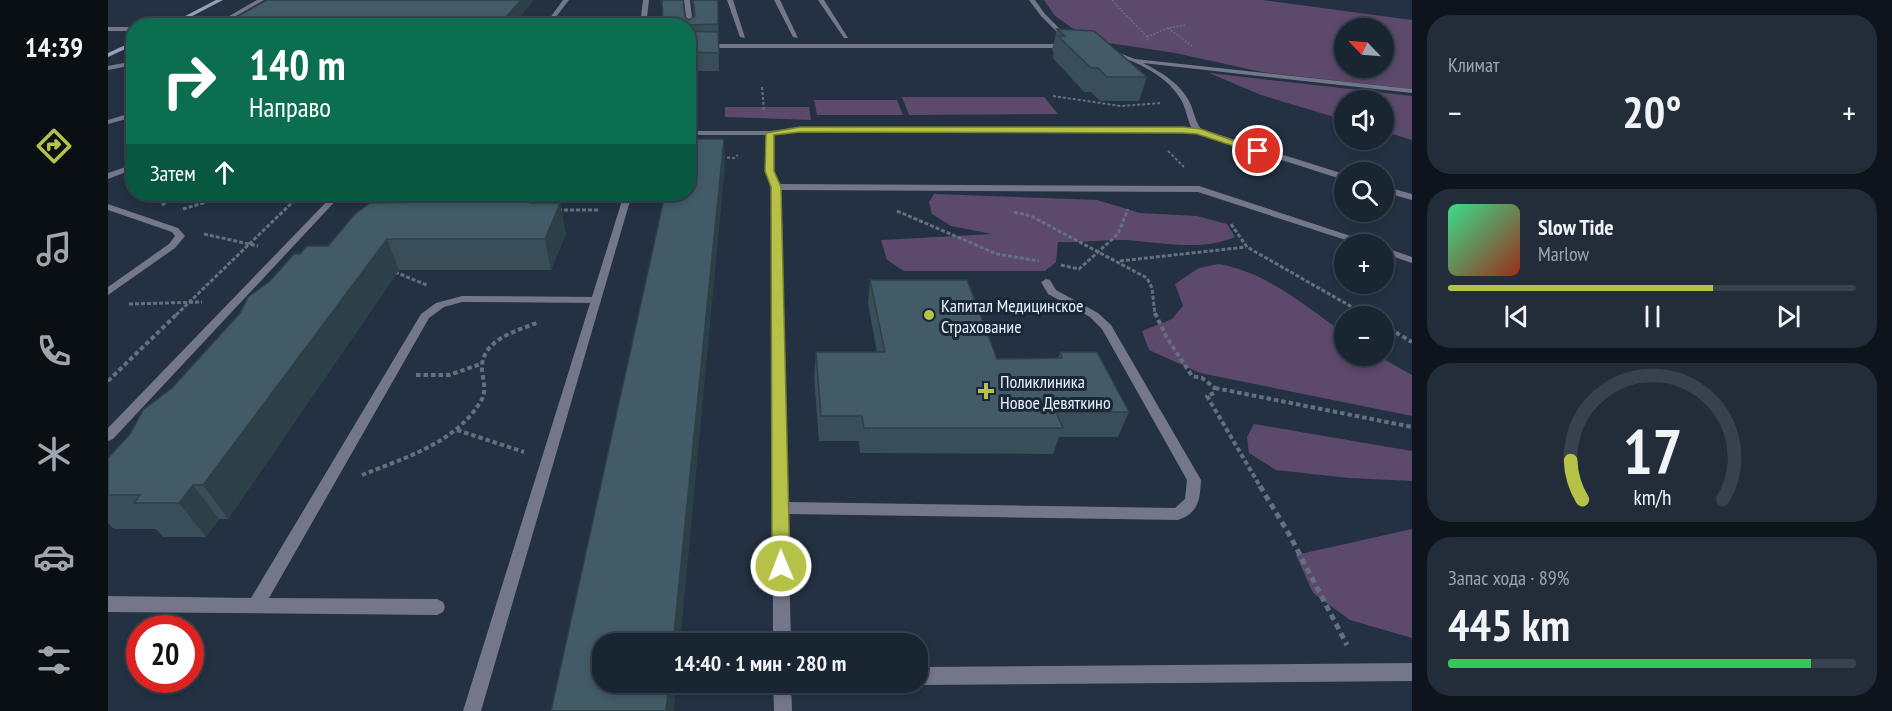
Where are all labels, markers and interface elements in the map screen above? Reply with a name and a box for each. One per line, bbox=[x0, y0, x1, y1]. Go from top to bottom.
north arrow bbox=[1334, 18, 1394, 78]
map controls bbox=[1334, 18, 1394, 366]
text: 14:39 bbox=[25, 30, 83, 64]
text: 140 m bbox=[249, 37, 346, 92]
icon: right bbox=[150, 42, 228, 120]
text: Климат bbox=[1448, 52, 1499, 78]
text: 20° bbox=[1622, 82, 1682, 140]
text: Направо bbox=[249, 90, 331, 124]
button: sound bbox=[1334, 90, 1394, 150]
text: − bbox=[1448, 91, 1462, 134]
text: + bbox=[1842, 91, 1856, 134]
icon: directions bbox=[33, 125, 75, 167]
pin bbox=[1232, 125, 1283, 176]
icon: arrive bbox=[1241, 134, 1274, 167]
icon: ahead bbox=[208, 156, 241, 189]
text: Затем bbox=[150, 159, 196, 187]
button: search bbox=[1334, 162, 1394, 222]
text: Slow Tide bbox=[1538, 213, 1614, 241]
icon: music bbox=[33, 228, 75, 270]
button: + bbox=[1334, 234, 1394, 294]
text: Marlow bbox=[1538, 241, 1589, 267]
place label: Капитал Медицинское Страхование bbox=[941, 294, 1083, 338]
icon: previous bbox=[1500, 300, 1533, 333]
icon: pause bbox=[1636, 300, 1669, 333]
icon: next bbox=[1772, 300, 1805, 333]
button: − bbox=[1334, 306, 1394, 366]
marker: Капитал Медицинское Страхование bbox=[922, 308, 936, 322]
icon: phone bbox=[33, 330, 75, 372]
place label: Поликлиника Новое Девяткино bbox=[1000, 370, 1111, 414]
marker: Поликлиника Новое Девяткино bbox=[977, 382, 995, 400]
text: 17 bbox=[1622, 410, 1682, 491]
icon: climate bbox=[33, 433, 75, 475]
text: km/h bbox=[1633, 483, 1671, 511]
position arrow bbox=[749, 534, 813, 598]
icon: car bbox=[33, 536, 75, 578]
text: Запас хода · 89% bbox=[1448, 565, 1569, 591]
text: 445 km bbox=[1448, 595, 1570, 653]
speed limit sign: 20 bbox=[126, 615, 204, 693]
icon: filters bbox=[33, 639, 75, 681]
text: 14:40 · 1 мин · 280 m bbox=[674, 649, 846, 677]

